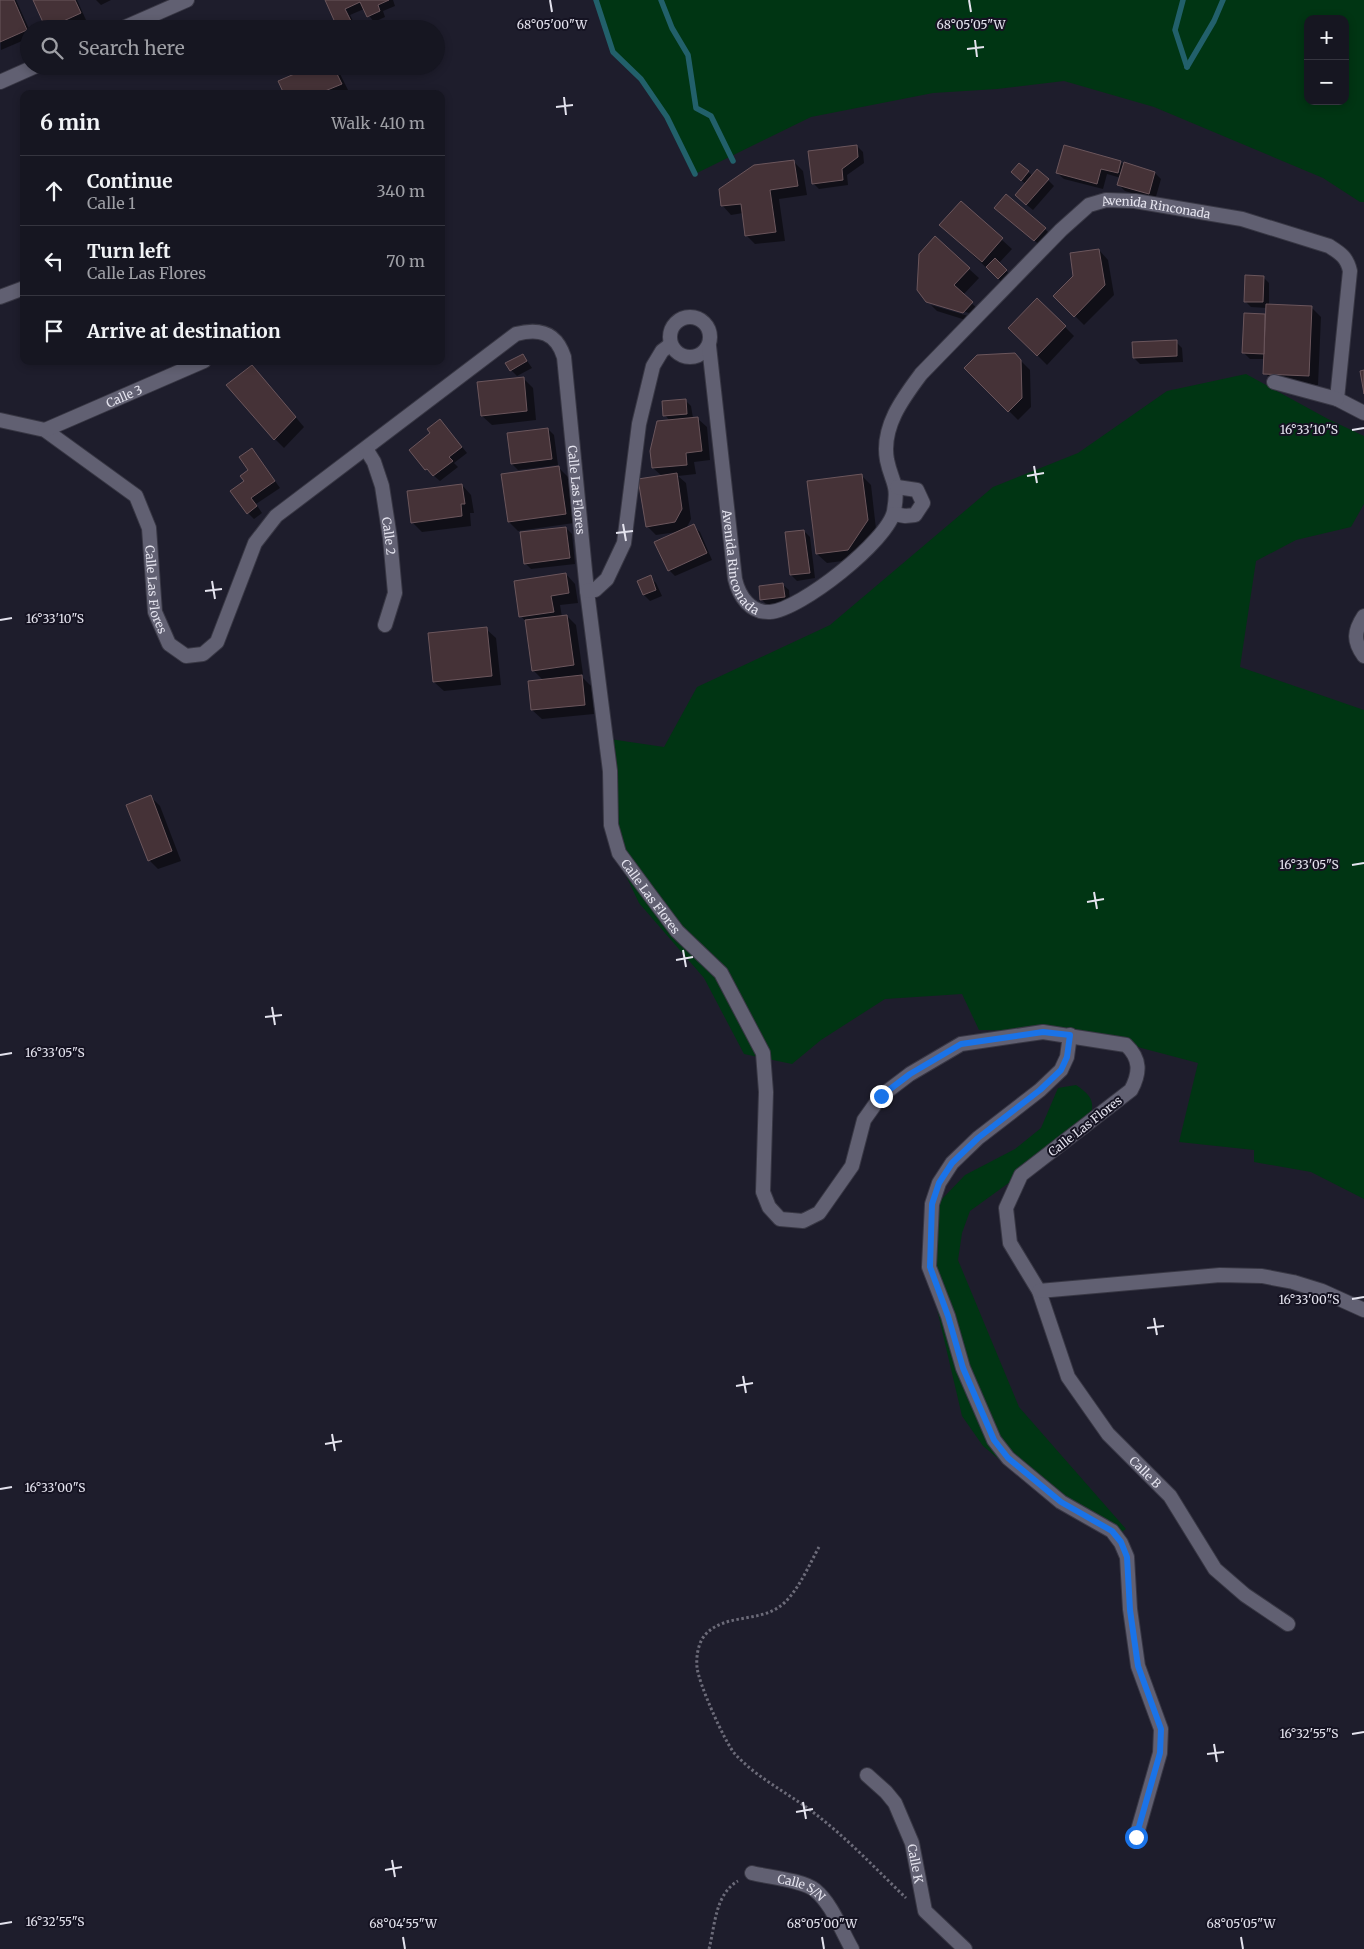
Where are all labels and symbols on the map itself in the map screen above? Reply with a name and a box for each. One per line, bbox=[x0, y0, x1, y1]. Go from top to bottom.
text: 68°05'00"W bbox=[517, 17, 588, 32]
text: 68°05'05"W bbox=[936, 17, 1007, 32]
street label: Avenida Rinconada bbox=[1098, 192, 1212, 221]
street label: Calle 3 bbox=[104, 381, 144, 410]
text: 16°33'10"S bbox=[1280, 422, 1338, 437]
street label: Calle Las Flores bbox=[565, 445, 589, 535]
street label: Avenida Rinconada bbox=[720, 508, 762, 618]
street label: Calle 2 bbox=[379, 516, 399, 556]
street label: Calle Las Flores bbox=[143, 545, 171, 636]
text: 16°33'10"S bbox=[26, 611, 84, 626]
street label: Calle Las Flores bbox=[618, 856, 684, 937]
text: 16°33'05"S bbox=[1279, 857, 1339, 872]
text: 16°33'05"S bbox=[25, 1045, 85, 1060]
route end bbox=[870, 1085, 893, 1108]
street label: Calle Las Flores bbox=[1045, 1093, 1125, 1159]
text: 16°33'00"S bbox=[1279, 1292, 1339, 1307]
street label: Calle B bbox=[1127, 1453, 1165, 1491]
text: 16°33'00"S bbox=[25, 1480, 85, 1495]
text: 16°32'55"S bbox=[1280, 1726, 1338, 1741]
route start bbox=[1125, 1826, 1148, 1849]
street label: Calle K bbox=[905, 1843, 927, 1885]
street label: Calle S/N bbox=[776, 1870, 830, 1904]
text: 16°32'55"S bbox=[26, 1914, 84, 1929]
text: 68°04'55"W bbox=[369, 1916, 438, 1931]
text: 68°05'00"W bbox=[787, 1916, 858, 1931]
text: 68°05'05"W bbox=[1206, 1916, 1277, 1931]

